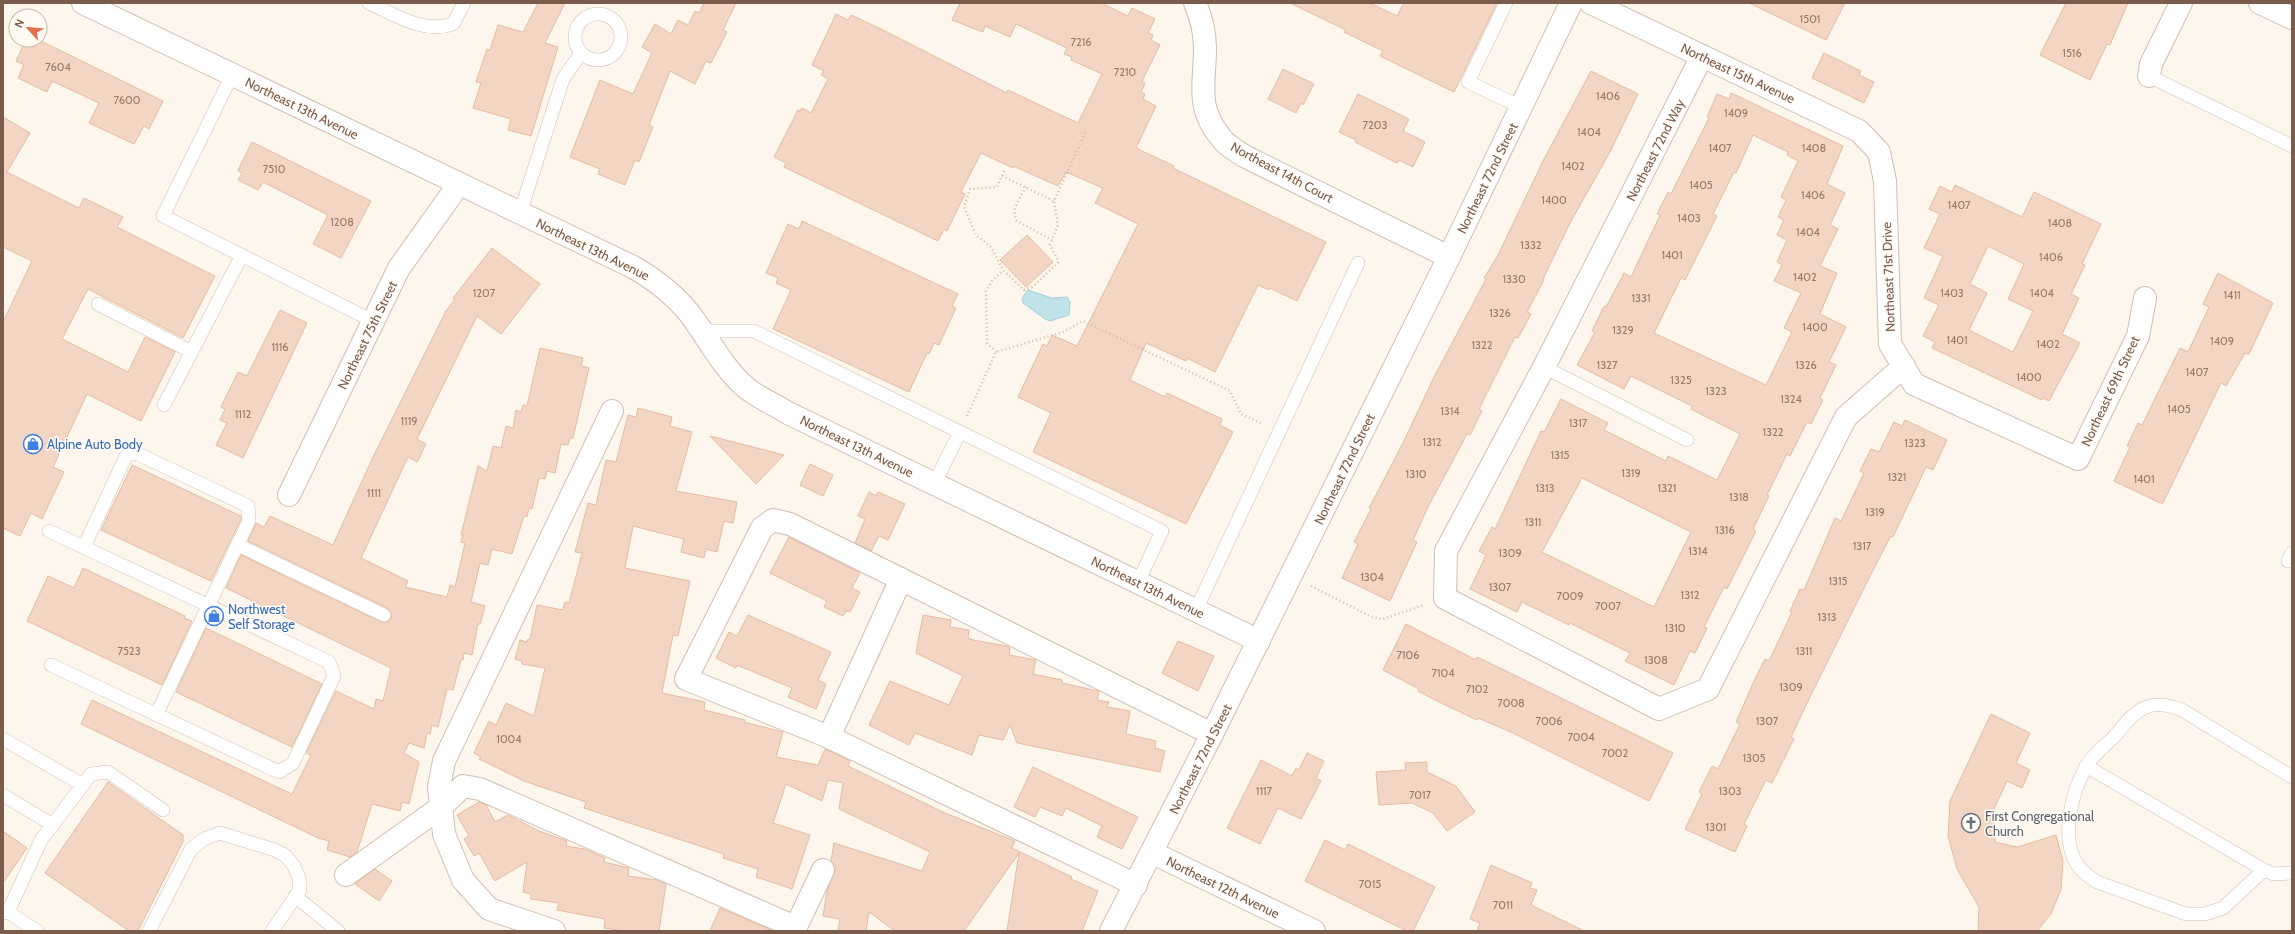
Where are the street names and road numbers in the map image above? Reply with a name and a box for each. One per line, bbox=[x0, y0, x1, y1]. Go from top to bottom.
street label: Northeast 15th Avenue bbox=[1678, 40, 1798, 107]
street label: Northeast 13th Avenue bbox=[243, 74, 362, 143]
street label: Northeast 72nd Way bbox=[1622, 96, 1688, 204]
street label: Northeast 72nd Street bbox=[1453, 119, 1521, 236]
street label: Northeast 14th Court bbox=[1228, 138, 1336, 206]
street label: Northeast 13th Avenue bbox=[534, 215, 653, 284]
street label: Northeast 71st Drive bbox=[1878, 221, 1898, 332]
street label: Northeast 75th Street bbox=[334, 278, 400, 392]
street label: Northeast 69th Street bbox=[2077, 333, 2143, 449]
street label: Northeast 72nd Street bbox=[1310, 410, 1378, 527]
street label: Northeast 13th Avenue bbox=[798, 412, 917, 481]
street label: Northeast 13th Avenue bbox=[1089, 553, 1208, 622]
street label: Northeast 72nd Street bbox=[1165, 701, 1235, 817]
street label: Northeast 12th Avenue bbox=[1164, 853, 1282, 921]

